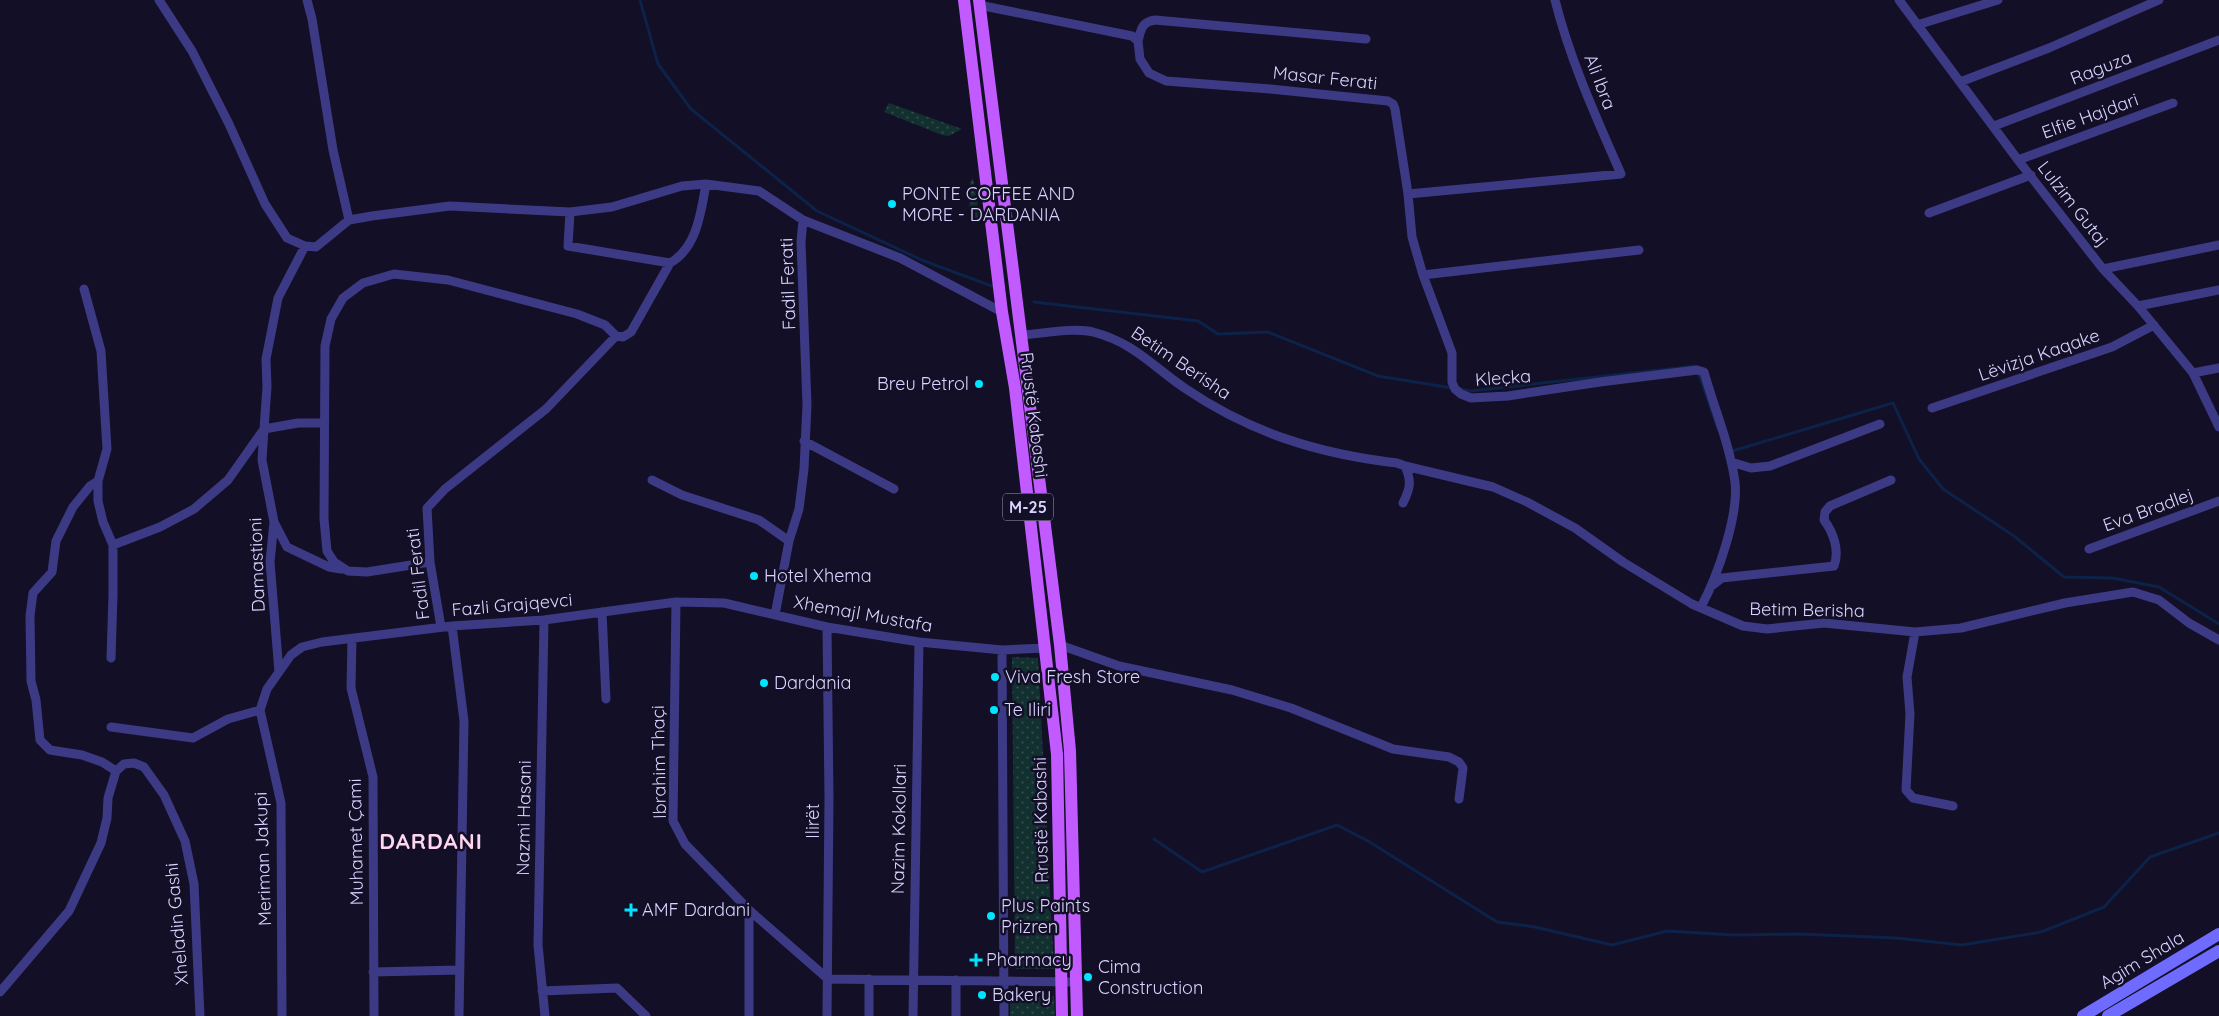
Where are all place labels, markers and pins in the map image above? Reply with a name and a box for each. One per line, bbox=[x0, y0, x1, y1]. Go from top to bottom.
place label: PONTE COFFEE AND MORE - DARDANIA bbox=[902, 182, 1075, 226]
marker: PONTE COFFEE AND MORE - DARDANIA bbox=[886, 198, 898, 210]
place label: Breu Petrol bbox=[877, 372, 969, 395]
marker: Breu Petrol bbox=[973, 378, 985, 390]
place label: Hotel Xhema bbox=[764, 564, 872, 587]
marker: Hotel Xhema bbox=[748, 570, 760, 582]
place label: Viva Fresh Store bbox=[1005, 665, 1140, 688]
place label: Dardania bbox=[774, 671, 851, 694]
marker: Viva Fresh Store bbox=[989, 671, 1001, 683]
marker: Dardania bbox=[758, 677, 770, 689]
place label: Te Iliri bbox=[1004, 698, 1051, 721]
marker: Te Iliri bbox=[988, 704, 1000, 716]
place label: Plus Paints Prizren bbox=[1001, 894, 1090, 938]
place label: AMF Dardani bbox=[642, 898, 750, 921]
marker: AMF Dardani bbox=[624, 903, 638, 917]
marker: Plus Paints Prizren bbox=[985, 910, 997, 922]
place label: Pharmacy bbox=[986, 948, 1072, 971]
marker: Pharmacy bbox=[970, 954, 982, 966]
place label: Cima Construction bbox=[1098, 955, 1203, 999]
marker: Cima Construction bbox=[1082, 971, 1094, 983]
place label: Bakery bbox=[992, 983, 1051, 1006]
marker: Bakery bbox=[976, 989, 988, 1001]

